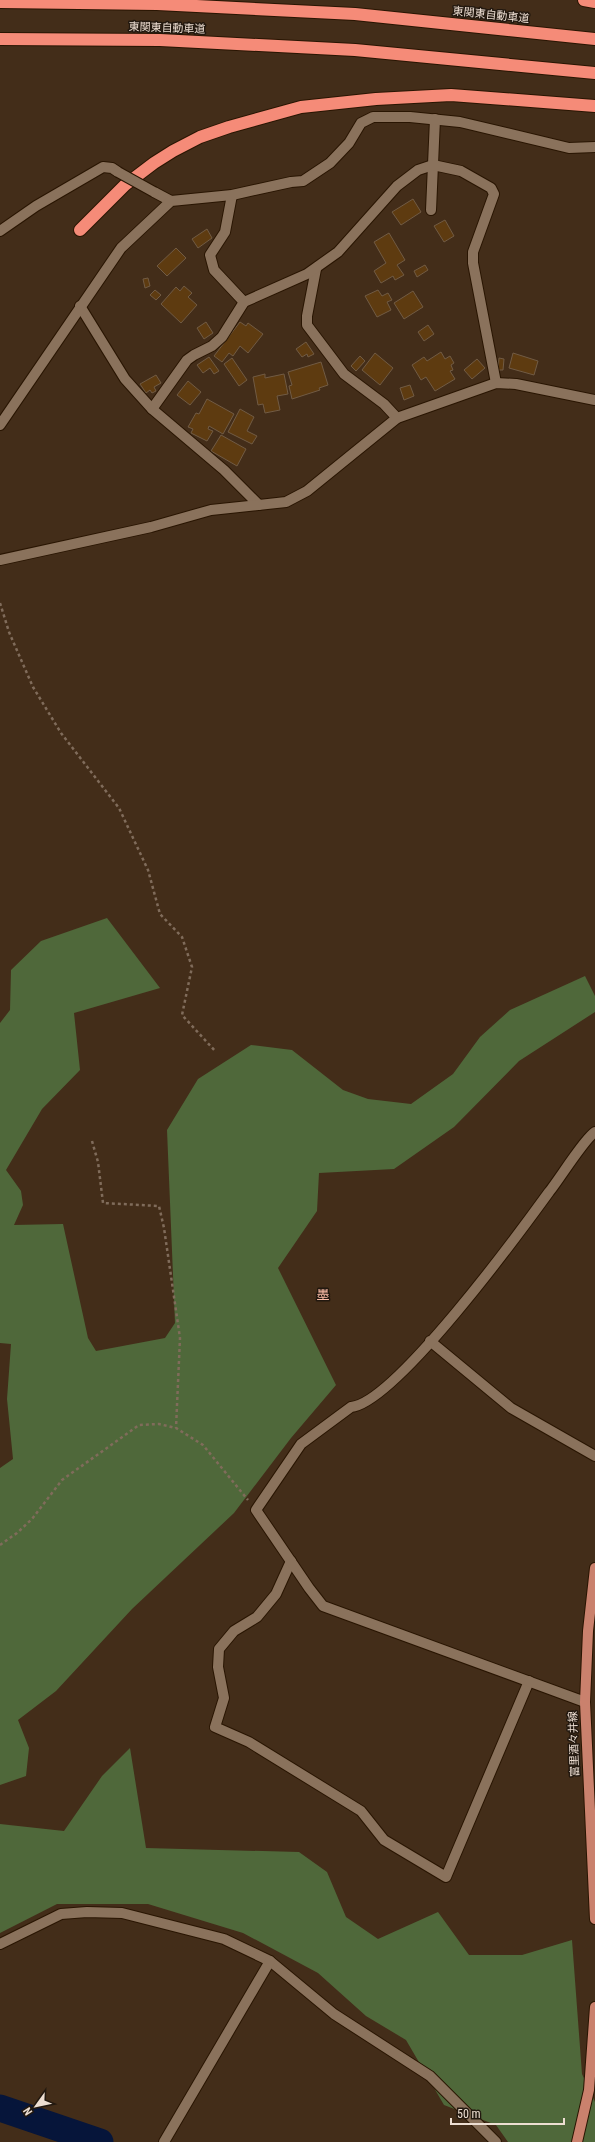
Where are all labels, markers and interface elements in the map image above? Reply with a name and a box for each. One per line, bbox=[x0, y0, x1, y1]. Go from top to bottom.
street label: 東関東自動車道 bbox=[452, 5, 530, 25]
street label: 東関東自動車道 bbox=[128, 20, 206, 36]
district label: 墨 bbox=[316, 1287, 330, 1302]
street label: 富里酒々井線 bbox=[566, 1711, 582, 1777]
north arrow bbox=[16, 2086, 56, 2126]
scale bar bbox=[451, 2100, 564, 2126]
text: N bbox=[21, 2105, 35, 2118]
text: 50 m bbox=[457, 2107, 481, 2121]

